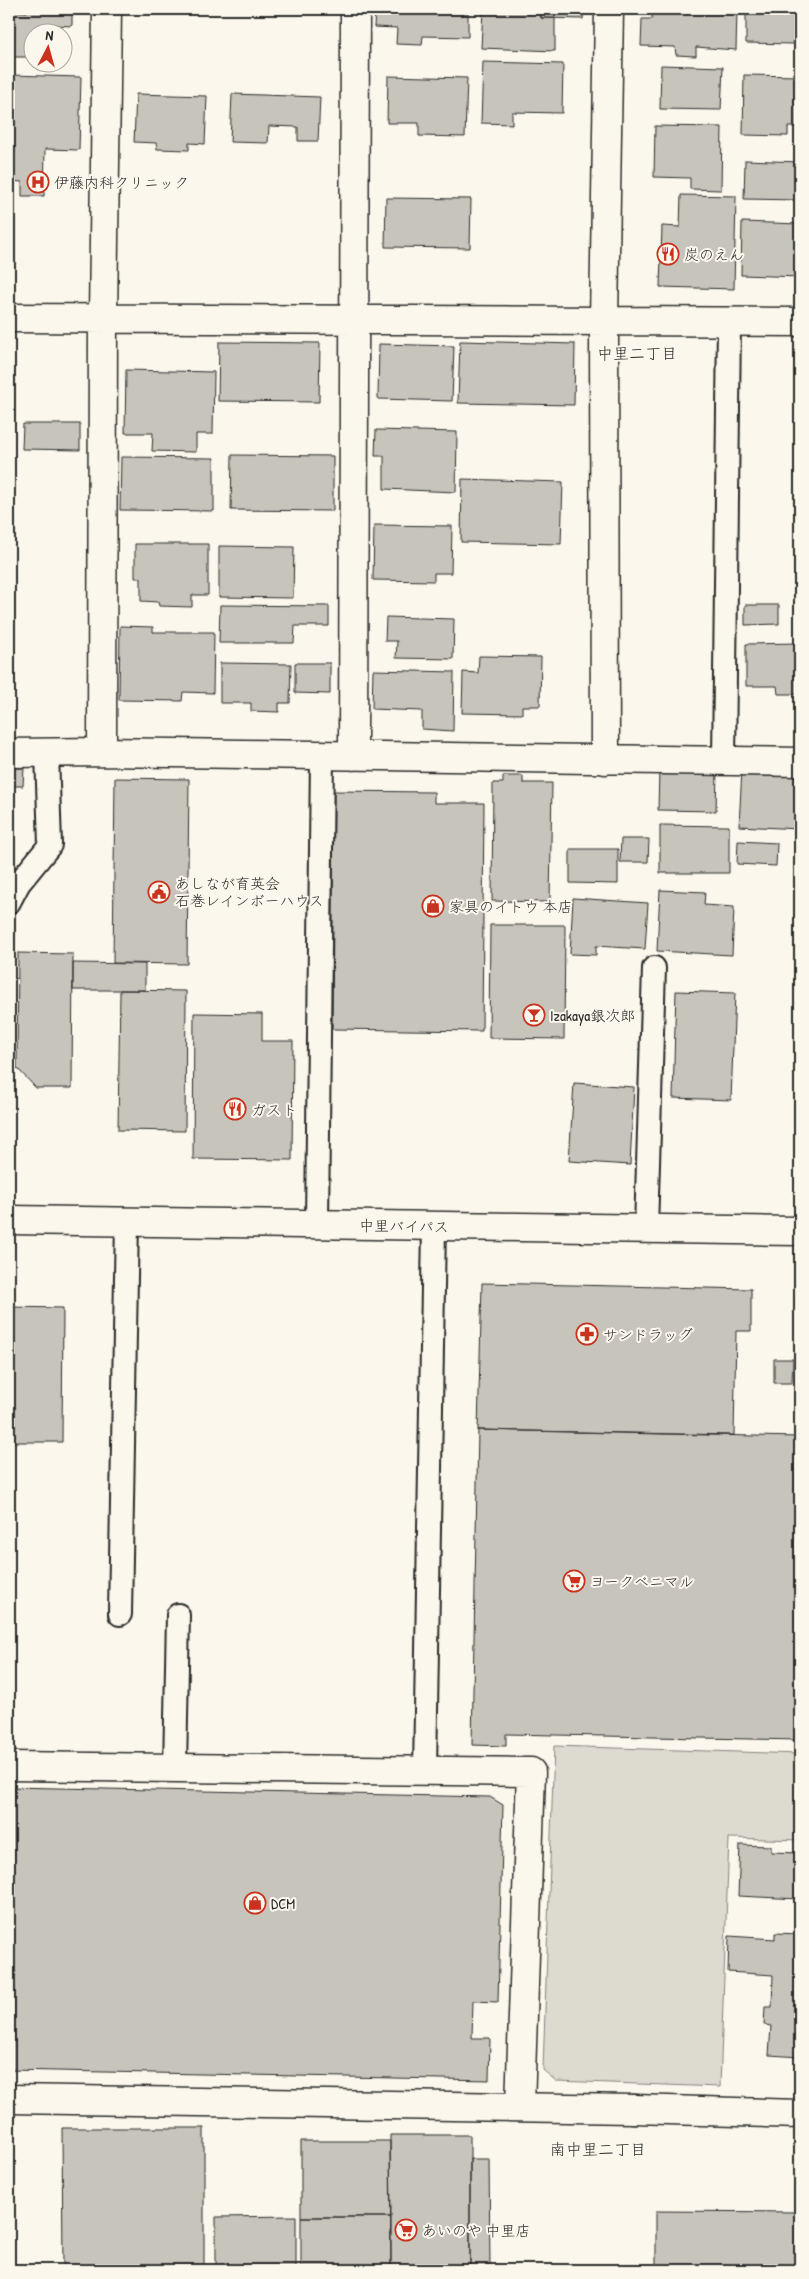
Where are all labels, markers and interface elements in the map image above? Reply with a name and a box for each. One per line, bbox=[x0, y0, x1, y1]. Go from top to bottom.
north arrow bbox=[22, 22, 72, 72]
text: N bbox=[45, 25, 55, 44]
hospital icon: 伊藤内科クリニック bbox=[26, 170, 50, 194]
place label: 伊藤内科クリニック bbox=[54, 172, 189, 193]
restaurant icon: 炭のえん bbox=[656, 242, 680, 266]
place label: 炭のえん bbox=[684, 244, 744, 265]
district label: 中里二丁目 bbox=[597, 342, 677, 364]
place label: あしなが育英会 石巻レインボーハウス bbox=[175, 873, 324, 911]
public building icon: あしなが育英会 石巻レインボーハウス bbox=[147, 880, 171, 904]
shop icon: 家具のイトウ 本店 bbox=[421, 894, 445, 918]
place label: 家具のイトウ 本店 bbox=[449, 896, 572, 917]
bar icon: Izakaya銀次郎 bbox=[522, 1003, 546, 1027]
place label: Izakaya銀次郎 bbox=[550, 1005, 635, 1026]
restaurant icon: ガスト bbox=[223, 1097, 247, 1121]
place label: ガスト bbox=[251, 1099, 298, 1120]
street label: 中里バイパス bbox=[359, 1215, 449, 1237]
pharmacy icon: サンドラッグ bbox=[575, 1322, 599, 1346]
place label: サンドラッグ bbox=[603, 1324, 693, 1345]
supermarket icon: ヨークベニマル bbox=[562, 1569, 586, 1593]
place label: ヨークベニマル bbox=[590, 1571, 694, 1592]
shop icon: DCM bbox=[243, 1891, 267, 1915]
place label: DCM bbox=[271, 1893, 295, 1914]
district label: 南中里二丁目 bbox=[550, 2138, 646, 2160]
supermarket icon: あいのや 中里店 bbox=[394, 2218, 418, 2242]
place label: あいのや 中里店 bbox=[422, 2220, 530, 2241]

